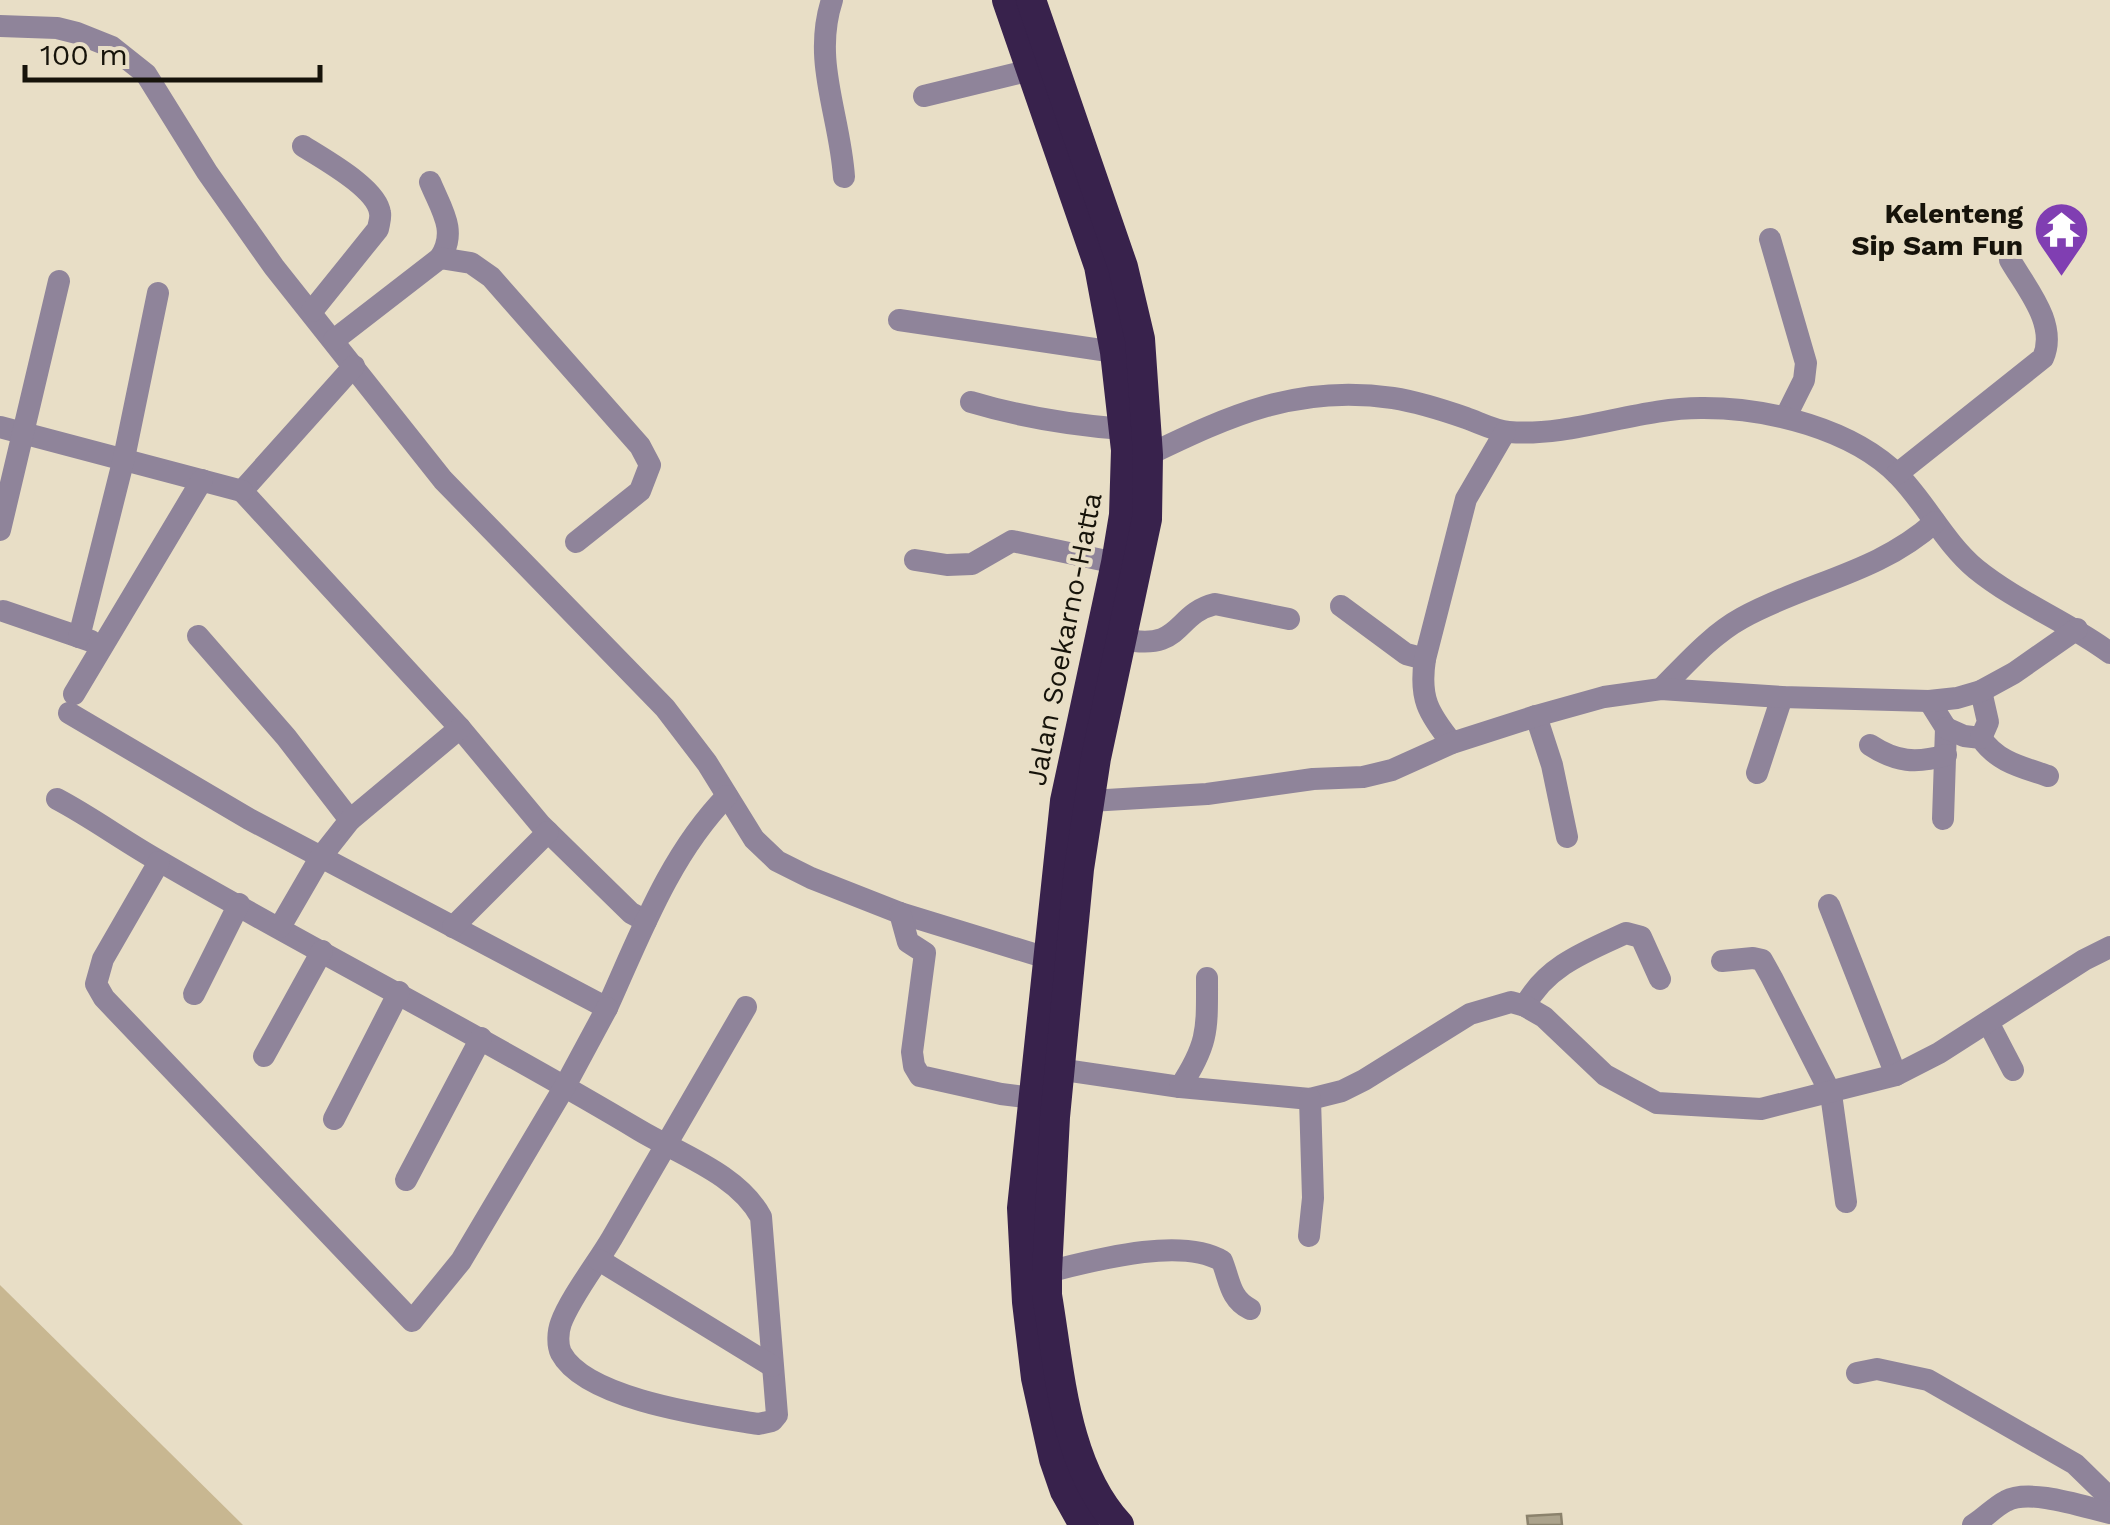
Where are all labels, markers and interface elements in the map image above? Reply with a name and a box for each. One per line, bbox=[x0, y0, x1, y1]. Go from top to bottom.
scale bar bbox=[25, 20, 320, 82]
text: 100 m bbox=[40, 37, 128, 72]
place label: Kelenteng Sip Sam Fun bbox=[1851, 197, 2023, 262]
temple icon: Kelenteng Sip Sam Fun bbox=[2032, 199, 2092, 278]
street label: Jalan Soekarno-Hatta bbox=[1019, 490, 1109, 788]

